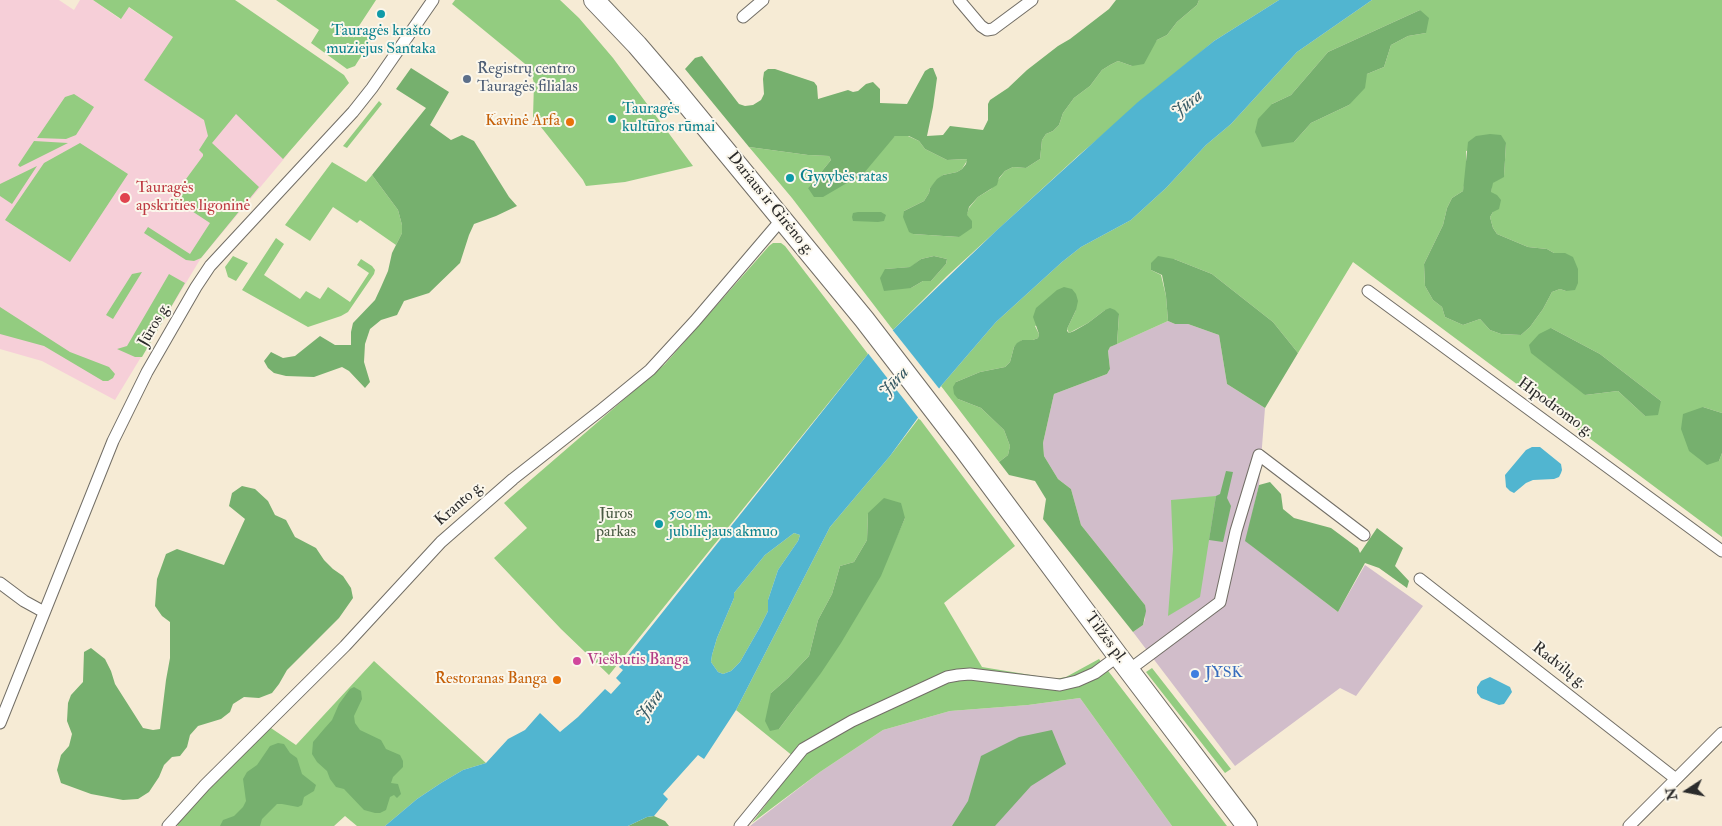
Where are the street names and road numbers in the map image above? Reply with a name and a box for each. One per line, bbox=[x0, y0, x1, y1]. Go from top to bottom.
street label: Dariaus ir Girėno g. bbox=[722, 148, 818, 260]
street label: Jūros g. bbox=[135, 300, 175, 350]
street label: Hipodromo g. bbox=[1513, 374, 1597, 442]
street label: Kranto g. bbox=[431, 477, 489, 531]
street label: Tilžės pl. bbox=[1080, 609, 1130, 667]
street label: Radvilų g. bbox=[1528, 639, 1590, 693]

